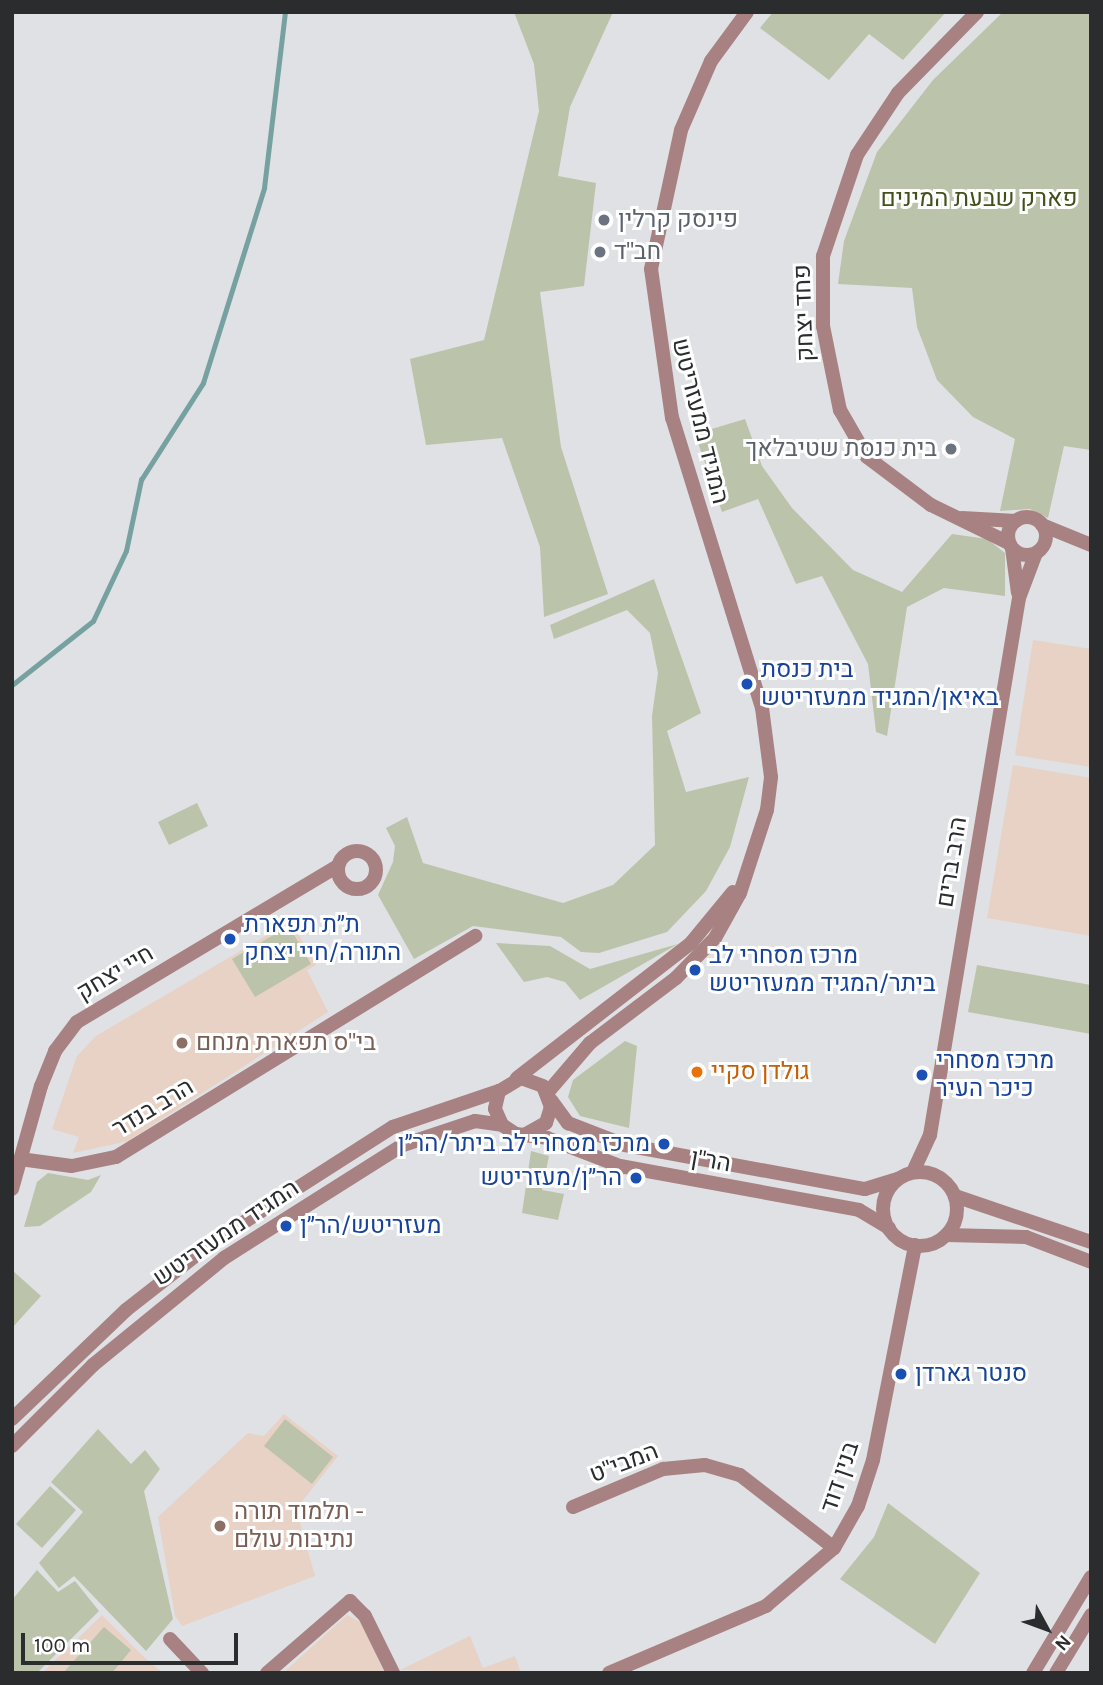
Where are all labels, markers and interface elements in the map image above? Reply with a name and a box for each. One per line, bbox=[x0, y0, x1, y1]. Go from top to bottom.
park label: פארק שבעת המינים bbox=[881, 185, 1077, 213]
place label: פינסק קרלין bbox=[618, 206, 738, 234]
marker: פינסק קרלין bbox=[596, 212, 612, 228]
place label: חב"ד bbox=[614, 238, 661, 266]
marker: חב"ד bbox=[592, 244, 608, 260]
street label: פחד יצחק bbox=[788, 264, 820, 362]
street label: המגיד ממעזריטש bbox=[665, 335, 735, 507]
place label: בית כנסת שטיבלאך bbox=[745, 435, 937, 463]
marker: בית כנסת שטיבלאך bbox=[943, 441, 959, 457]
place label: בית כנסת באיאן/המגיד ממעזריטש bbox=[761, 656, 999, 712]
marker: בית כנסת באיאן/המגיד ממעזריטש bbox=[739, 676, 755, 692]
street label: הרב ברים bbox=[931, 815, 973, 909]
place label: ת״ת תפארת התורה/חיי יצחק bbox=[244, 911, 401, 967]
marker: ת״ת תפארת התורה/חיי יצחק bbox=[222, 931, 238, 947]
street label: חיי יצחק bbox=[71, 939, 159, 1007]
place label: מרכז מסחרי לב ביתר/המגיד ממעזריטש bbox=[709, 942, 936, 998]
marker: מרכז מסחרי לב ביתר/המגיד ממעזריטש bbox=[687, 962, 703, 978]
place label: בי"ס תפארת מנחם bbox=[196, 1029, 376, 1057]
marker: בי"ס תפארת מנחם bbox=[174, 1035, 190, 1051]
place label: מרכז מסחרי כיכר העיר bbox=[936, 1047, 1054, 1103]
place label: גולדן סקיי bbox=[711, 1058, 809, 1086]
marker: גולדן סקיי bbox=[689, 1064, 705, 1080]
marker: מרכז מסחרי כיכר העיר bbox=[914, 1067, 930, 1083]
street label: הרב בנדר bbox=[107, 1073, 199, 1143]
place label: מרכז מסחרי לב ביתר/הר״ן bbox=[398, 1130, 650, 1158]
marker: מרכז מסחרי לב ביתר/הר״ן bbox=[656, 1136, 672, 1152]
street label: הר"ן bbox=[689, 1143, 733, 1179]
place label: הר״ן/מעזריטש bbox=[481, 1164, 622, 1192]
marker: הר״ן/מעזריטש bbox=[628, 1170, 644, 1186]
street label: המגיד ממעזריטש bbox=[148, 1174, 304, 1292]
place label: מעזריטש/הר״ן bbox=[300, 1212, 441, 1240]
marker: מעזריטש/הר״ן bbox=[278, 1218, 294, 1234]
place label: סנטר גארדן bbox=[915, 1360, 1027, 1388]
marker: סנטר גארדן bbox=[893, 1366, 909, 1382]
street label: המבי"ט bbox=[586, 1437, 662, 1489]
street label: בנין דוד bbox=[814, 1438, 866, 1516]
place label: תלמוד תורה - נתיבות עולם bbox=[234, 1498, 364, 1554]
marker: תלמוד תורה - נתיבות עולם bbox=[212, 1518, 228, 1534]
north arrow bbox=[1012, 1594, 1082, 1664]
scale bar bbox=[24, 1618, 242, 1662]
text: N bbox=[1050, 1630, 1076, 1655]
text: 100 m bbox=[34, 1633, 91, 1657]

